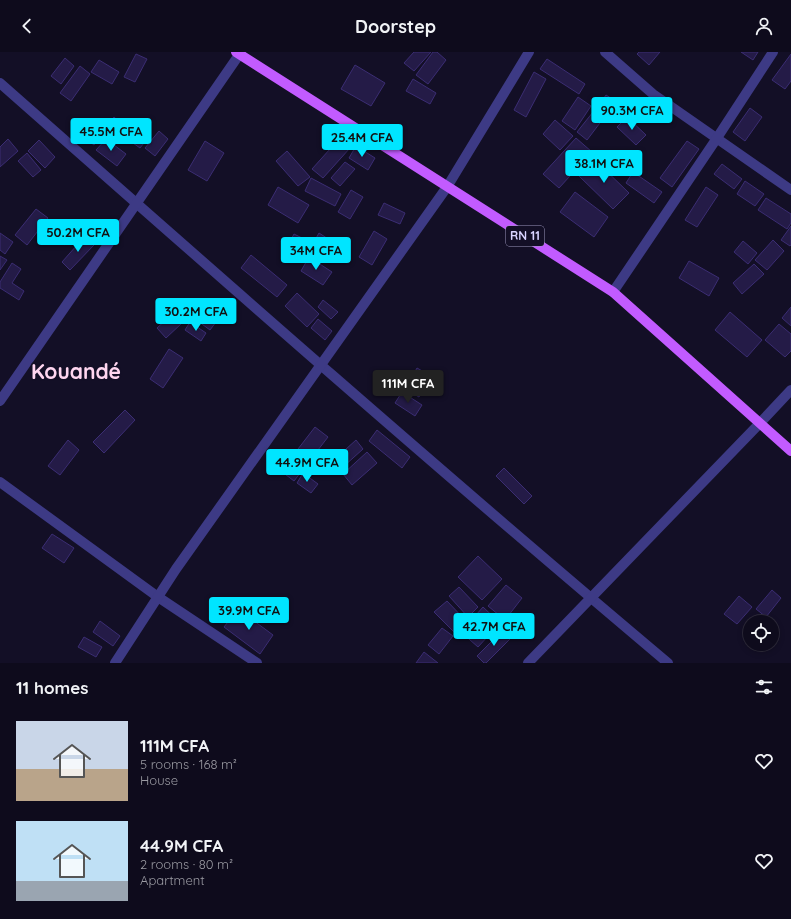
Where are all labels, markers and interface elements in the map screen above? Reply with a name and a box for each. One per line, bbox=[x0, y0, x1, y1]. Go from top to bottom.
icon: back bbox=[16, 15, 38, 37]
text: Doorstep bbox=[355, 15, 436, 38]
icon: person bbox=[753, 15, 775, 37]
pin: 90.3M CFA bbox=[586, 97, 678, 131]
text: 90.3M CFA bbox=[600, 102, 664, 118]
pin: 45.5M CFA bbox=[65, 118, 157, 152]
text: 45.5M CFA bbox=[80, 123, 142, 139]
pin: 25.4M CFA bbox=[316, 124, 408, 158]
text: 25.4M CFA bbox=[331, 129, 393, 145]
pin: 38.1M CFA bbox=[558, 150, 650, 184]
text: 38.1M CFA bbox=[574, 155, 634, 171]
pin: 50.2M CFA bbox=[32, 219, 124, 253]
text: 50.2M CFA bbox=[46, 224, 110, 240]
road number: RN 11 bbox=[506, 226, 544, 246]
pin: 34M CFA bbox=[279, 237, 353, 271]
text: 34M CFA bbox=[290, 242, 342, 258]
pin: 30.2M CFA bbox=[150, 298, 242, 332]
text: 30.2M CFA bbox=[164, 303, 228, 319]
district label: Kouandé bbox=[31, 358, 121, 384]
pin: 111M CFA bbox=[367, 370, 449, 404]
text: 111M CFA bbox=[382, 375, 434, 391]
pin: 44.9M CFA bbox=[261, 449, 353, 483]
text: 44.9M CFA bbox=[275, 454, 339, 470]
pin: 39.9M CFA bbox=[203, 597, 295, 631]
text: 39.9M CFA bbox=[218, 602, 280, 618]
pin: 42.7M CFA bbox=[448, 613, 540, 647]
map controls bbox=[743, 615, 779, 651]
button: locate bbox=[743, 615, 779, 651]
text: 42.7M CFA bbox=[462, 618, 526, 634]
icon: filters bbox=[753, 676, 775, 698]
text: 11 homes bbox=[16, 677, 88, 698]
text: 111M CFA bbox=[140, 735, 209, 756]
icon: home bbox=[48, 737, 96, 785]
icon: heart bbox=[753, 750, 775, 772]
text: 5 rooms · 168 m² bbox=[140, 756, 237, 772]
text: House bbox=[140, 772, 178, 788]
text: 44.9M CFA bbox=[140, 835, 223, 856]
icon: home bbox=[48, 837, 96, 885]
icon: heart bbox=[753, 850, 775, 872]
text: 2 rooms · 80 m² bbox=[140, 856, 233, 872]
text: Apartment bbox=[140, 872, 205, 888]

